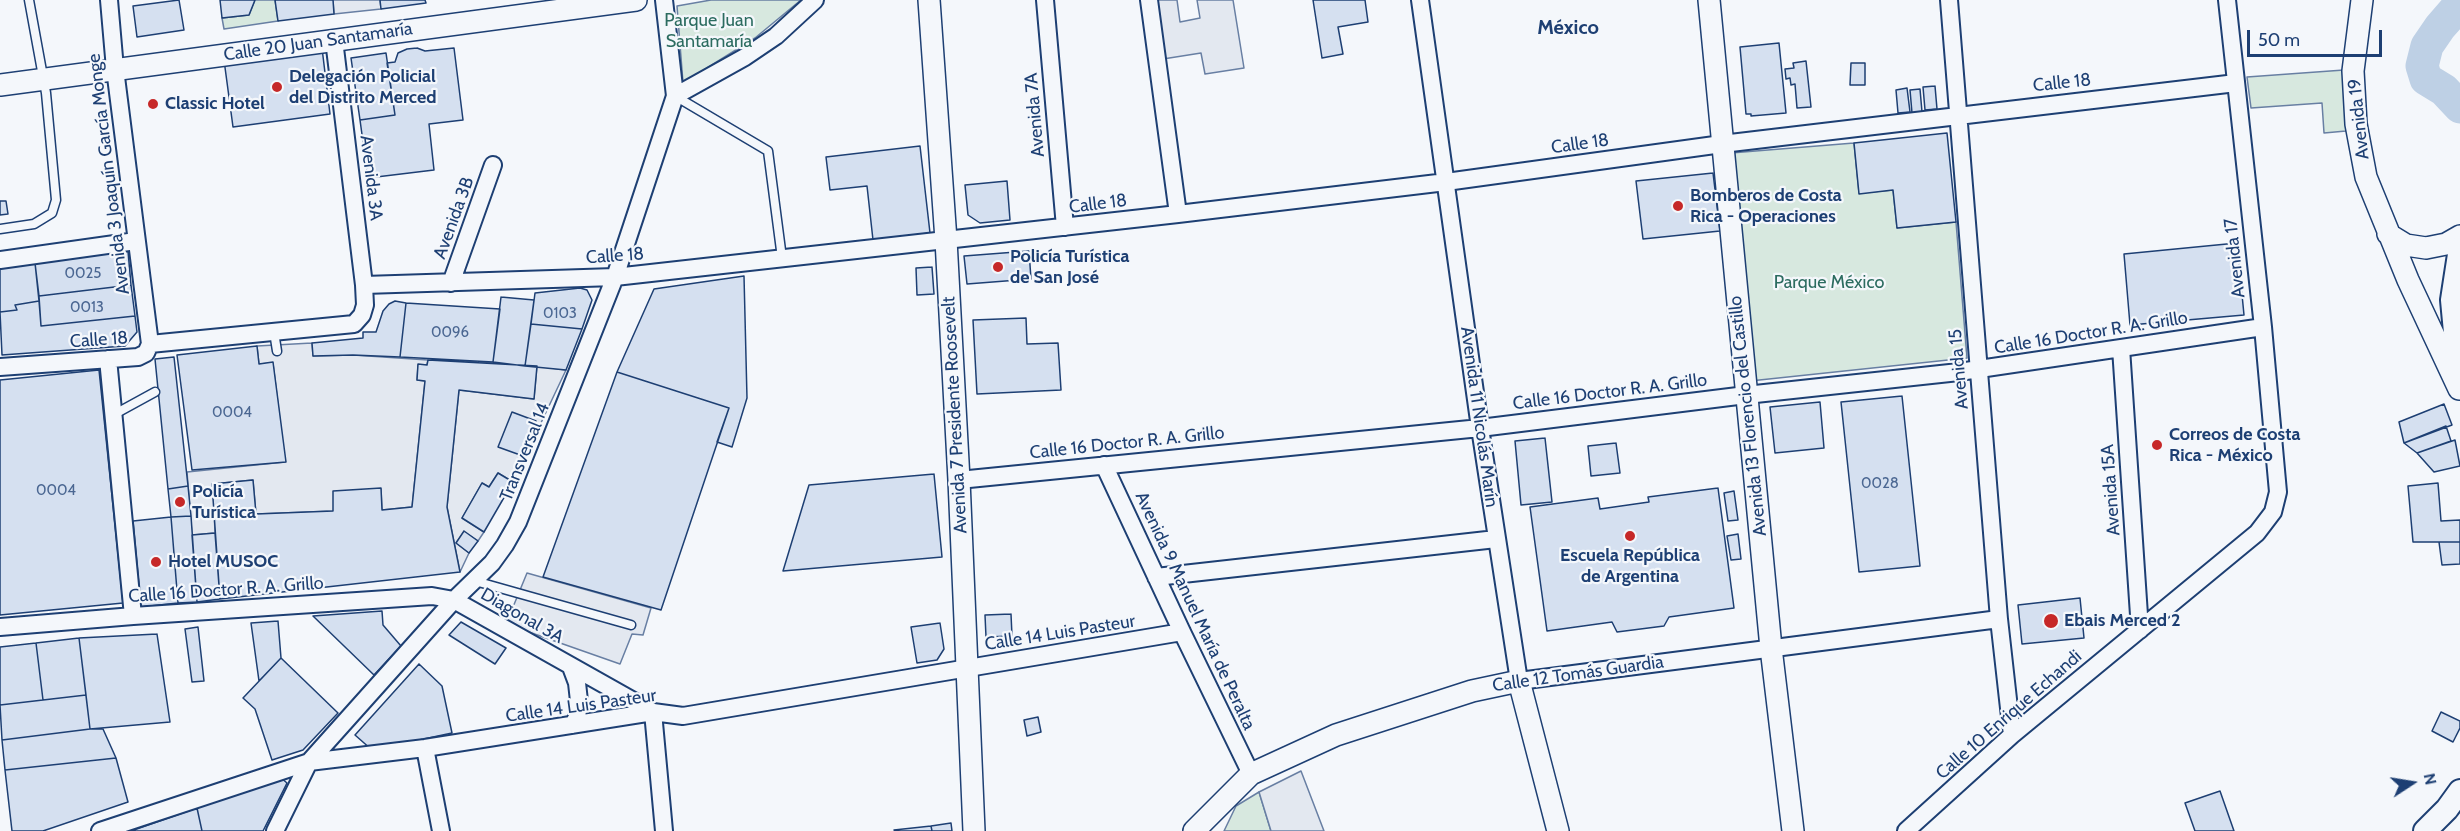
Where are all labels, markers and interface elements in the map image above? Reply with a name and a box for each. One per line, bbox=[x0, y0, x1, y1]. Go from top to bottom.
park label: Parque Juan Santamaría bbox=[664, 10, 754, 52]
district label: México bbox=[1537, 16, 1599, 40]
street label: Calle 20 Juan Santamaría bbox=[222, 18, 414, 66]
scale bar bbox=[2250, 18, 2385, 56]
text: 50 m bbox=[2258, 29, 2300, 51]
street label: Avenida 3 Joaquín García Monge bbox=[84, 52, 134, 296]
place label: Delegación Policial del Distrito Merced bbox=[289, 66, 437, 109]
street label: Calle 18 bbox=[2032, 69, 2092, 97]
street label: Avenida 7A bbox=[1021, 72, 1049, 158]
street label: Avenida 19 bbox=[2344, 78, 2374, 160]
marker: Delegación Policial del Distrito Merced bbox=[270, 80, 284, 94]
place label: Classic Hotel bbox=[165, 93, 265, 115]
marker: Classic Hotel bbox=[146, 97, 160, 111]
street label: Calle 18 bbox=[1550, 129, 1610, 159]
street label: Avenida 3A bbox=[355, 134, 387, 222]
street label: Avenida 3B bbox=[429, 174, 479, 262]
place label: Bomberos de Costa Rica - Operaciones bbox=[1690, 185, 1842, 228]
street label: Calle 18 bbox=[1068, 190, 1128, 218]
marker: Bomberos de Costa Rica - Operaciones bbox=[1671, 199, 1685, 213]
street label: Avenida 17 bbox=[2220, 217, 2250, 299]
street label: Calle 18 bbox=[585, 243, 645, 269]
place label: Policía Turística de San José bbox=[1010, 246, 1129, 288]
marker: Policía Turística de San José bbox=[991, 260, 1005, 274]
house number: 0025 bbox=[65, 265, 101, 283]
park label: Parque México bbox=[1774, 272, 1884, 294]
street label: Avenida 13 Florencio del Castillo bbox=[1725, 295, 1771, 537]
street label: Avenida 7 Presidente Roosevelt bbox=[938, 296, 972, 534]
house number: 0013 bbox=[70, 299, 104, 317]
house number: 0103 bbox=[543, 305, 577, 323]
street label: Calle 16 Doctor R. A. Grillo bbox=[1993, 307, 2189, 359]
house number: 0096 bbox=[431, 324, 469, 342]
street label: Avenida 11 Nicolás Marín bbox=[1456, 325, 1502, 509]
street label: Calle 18 bbox=[69, 327, 129, 353]
street label: Avenida 15 bbox=[1945, 328, 1973, 410]
street label: Calle 16 Doctor R. A. Grillo bbox=[1512, 369, 1708, 415]
street label: Transversal 14 bbox=[496, 400, 554, 504]
house number: 0004 bbox=[212, 404, 252, 422]
street label: Calle 16 Doctor R. A. Grillo bbox=[1029, 422, 1225, 464]
place label: Correos de Costa Rica - México bbox=[2169, 424, 2300, 466]
marker: Correos de Costa Rica - México bbox=[2150, 438, 2164, 452]
street label: Avenida 15A bbox=[2097, 444, 2125, 536]
house number: 0028 bbox=[1861, 475, 1899, 493]
place label: Policía Turística bbox=[192, 481, 256, 524]
house number: 0004 bbox=[36, 482, 76, 500]
street label: Avenida 9 Manuel María de Peralta bbox=[1130, 488, 1260, 734]
marker: Policía Turística bbox=[173, 495, 187, 509]
marker: Escuela República de Argentina bbox=[1623, 529, 1637, 543]
place label: Escuela República de Argentina bbox=[1560, 545, 1700, 588]
place label: Hotel MUSOC bbox=[168, 551, 278, 573]
marker: Hotel MUSOC bbox=[149, 555, 163, 569]
street label: Calle 16 Doctor R. A. Grillo bbox=[128, 572, 324, 608]
street label: Diagonal 3A bbox=[477, 584, 567, 648]
street label: Calle 14 Luis Pasteur bbox=[983, 610, 1137, 656]
place label: Ebais Merced 2 bbox=[2064, 610, 2180, 632]
marker: Ebais Merced 2 bbox=[2042, 612, 2060, 630]
street label: Calle 10 Enrique Echandi bbox=[1932, 646, 2086, 784]
street label: Calle 12 Tomás Guardia bbox=[1491, 651, 1665, 697]
street label: Calle 14 Luis Pasteur bbox=[504, 685, 658, 727]
north arrow bbox=[2382, 753, 2442, 813]
text: N bbox=[2420, 772, 2441, 787]

